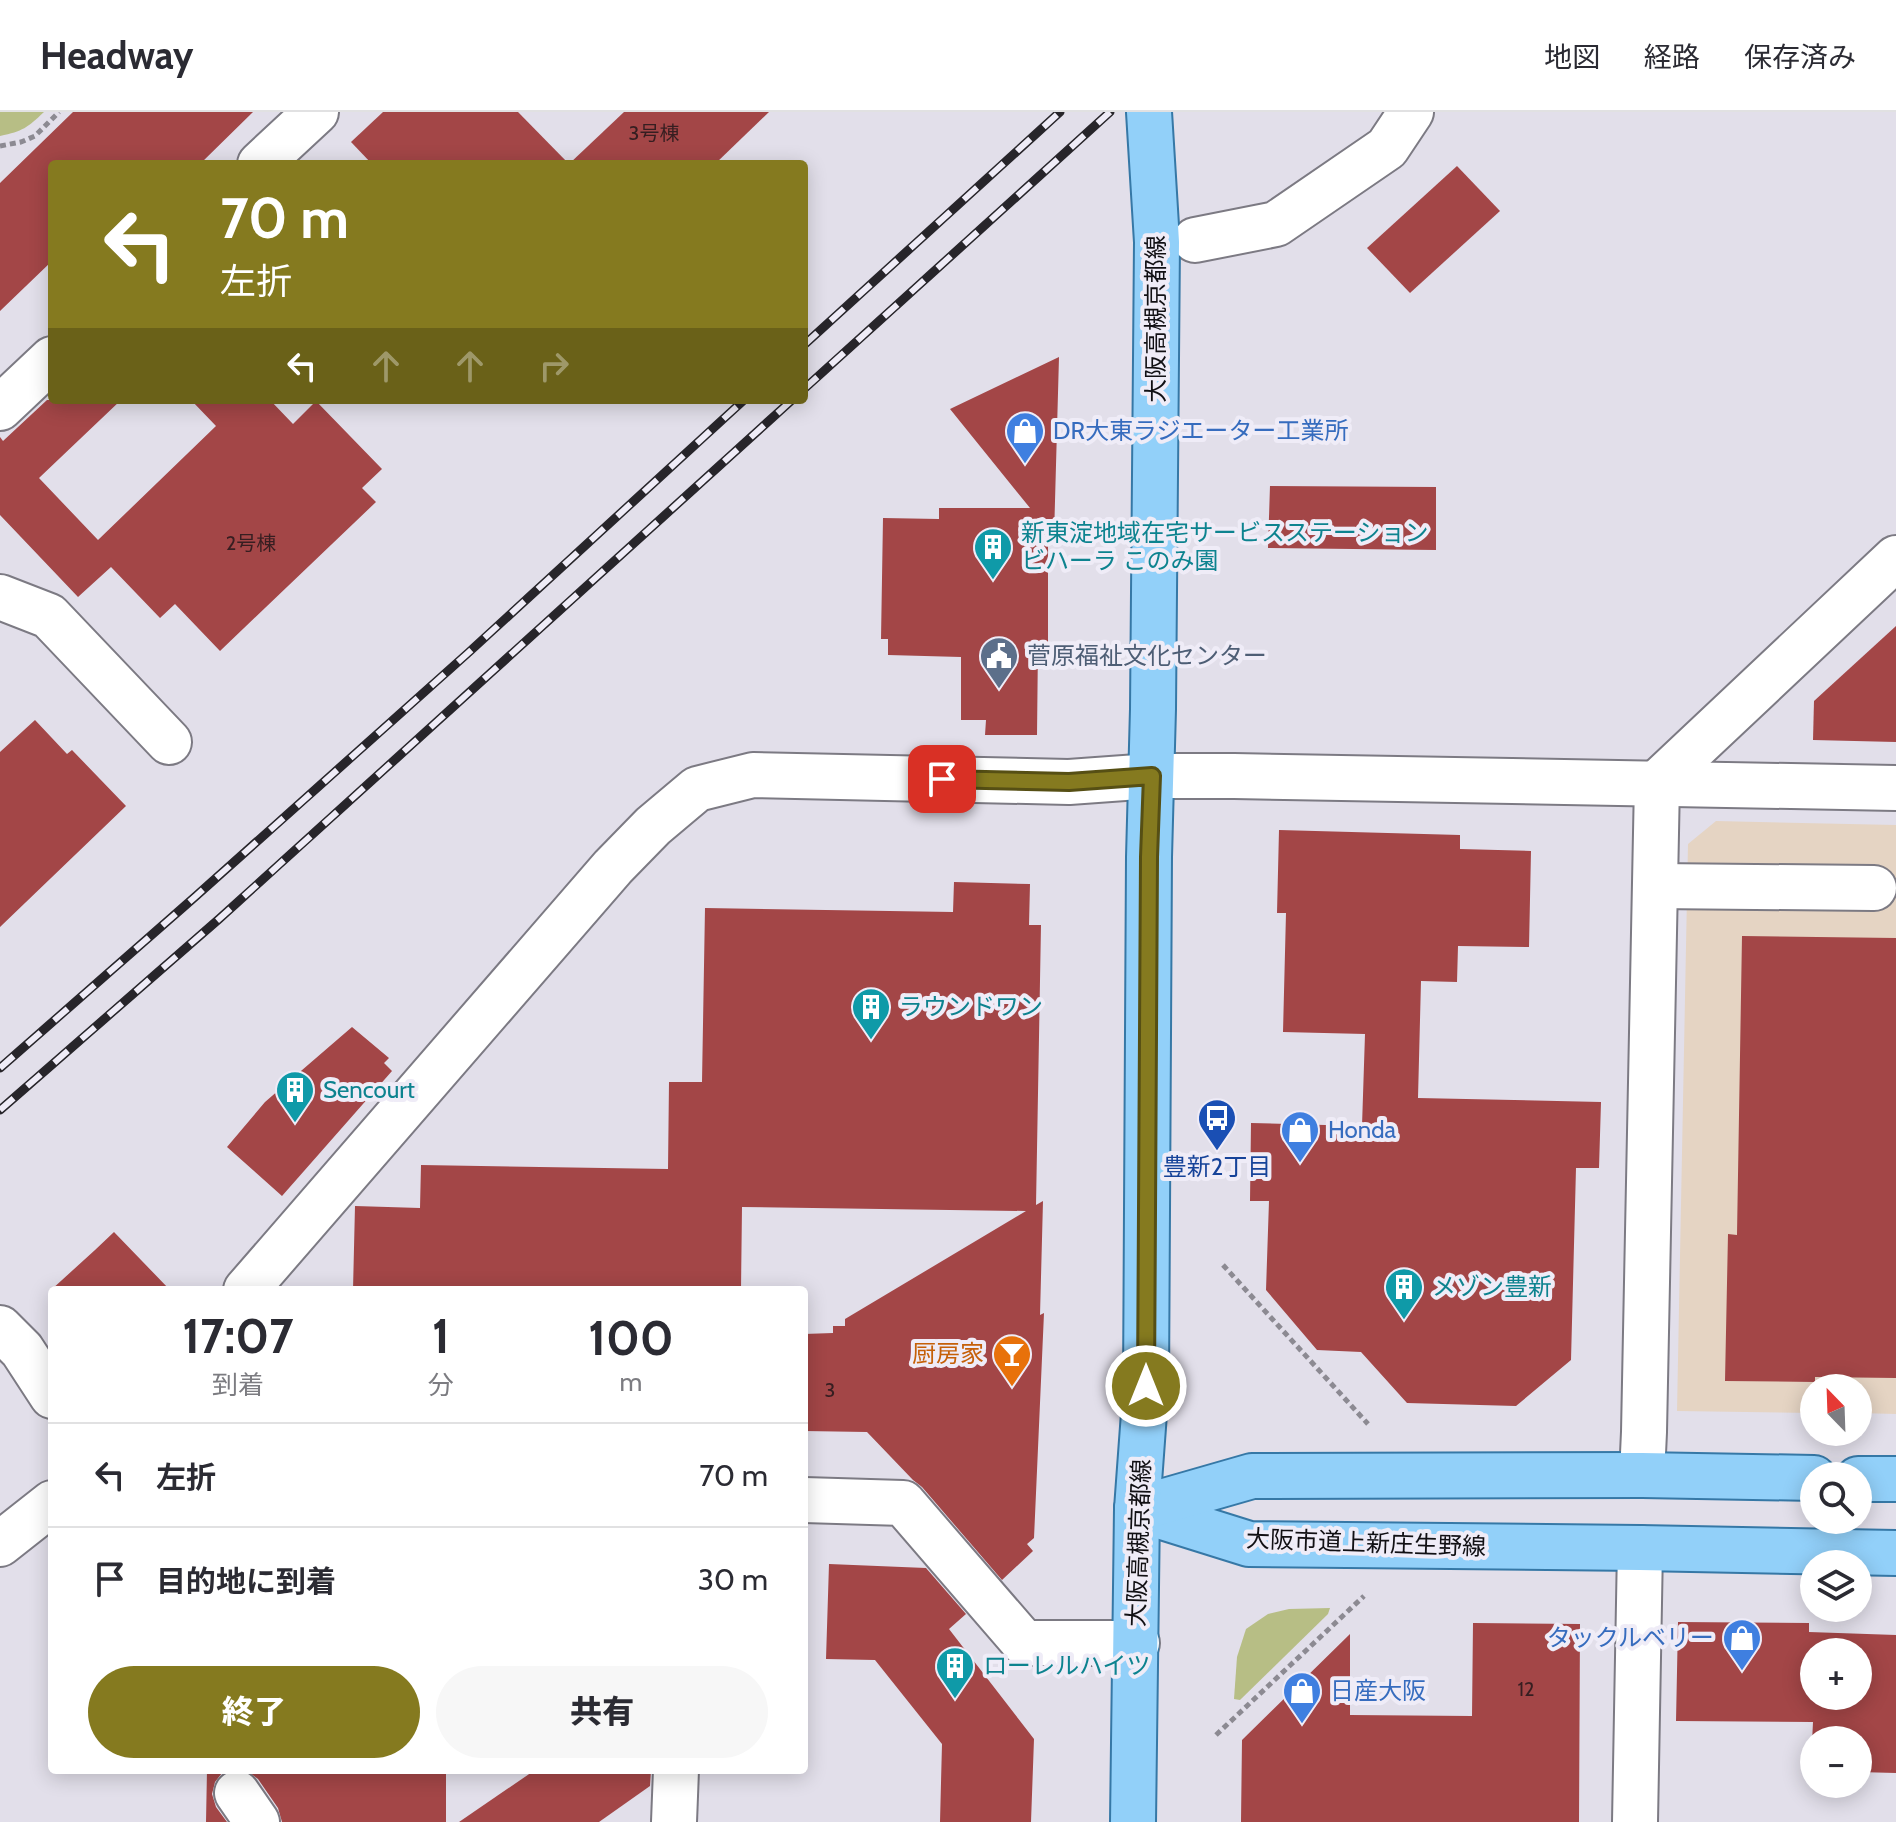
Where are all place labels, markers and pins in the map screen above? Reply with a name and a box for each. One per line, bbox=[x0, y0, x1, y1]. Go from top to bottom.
shop icon: DR大東ラジエーター工業所 bbox=[1004, 410, 1046, 465]
place label: DR大東ラジエーター工業所 bbox=[1053, 416, 1348, 445]
place label: 新東淀地域在宅サービスステーション ビハーラ このみ園 bbox=[1021, 518, 1429, 575]
building icon: 新東淀地域在宅サービスステーション ビハーラ このみ園 bbox=[972, 526, 1014, 581]
public building icon: 菅原福祉文化センター bbox=[978, 635, 1020, 690]
place label: 菅原福祉文化センター bbox=[1027, 641, 1267, 670]
pin bbox=[908, 745, 976, 813]
building icon: ラウンドワン bbox=[850, 986, 892, 1041]
place label: ラウンドワン bbox=[899, 992, 1043, 1021]
building icon: Sencourt bbox=[274, 1069, 316, 1124]
place label: Sencourt bbox=[323, 1075, 415, 1104]
bus stop icon: 豊新2丁目 bbox=[1196, 1097, 1238, 1152]
shop icon: Honda bbox=[1279, 1109, 1321, 1164]
place label: Honda bbox=[1328, 1115, 1397, 1144]
place label: 豊新2丁目 bbox=[1163, 1152, 1271, 1181]
building icon: メゾン豊新 bbox=[1383, 1266, 1425, 1321]
place label: メゾン豊新 bbox=[1432, 1272, 1552, 1301]
bar icon: 厨房家 bbox=[991, 1333, 1033, 1388]
place label: 厨房家 bbox=[912, 1339, 984, 1368]
shop icon: タックルベリー bbox=[1721, 1617, 1763, 1672]
place label: タックルベリー bbox=[1547, 1623, 1714, 1652]
building icon: ローレルハイツ bbox=[934, 1645, 976, 1700]
place label: ローレルハイツ bbox=[983, 1651, 1151, 1680]
shop icon: 日産大阪 bbox=[1281, 1670, 1323, 1725]
place label: 日産大阪 bbox=[1330, 1676, 1426, 1705]

